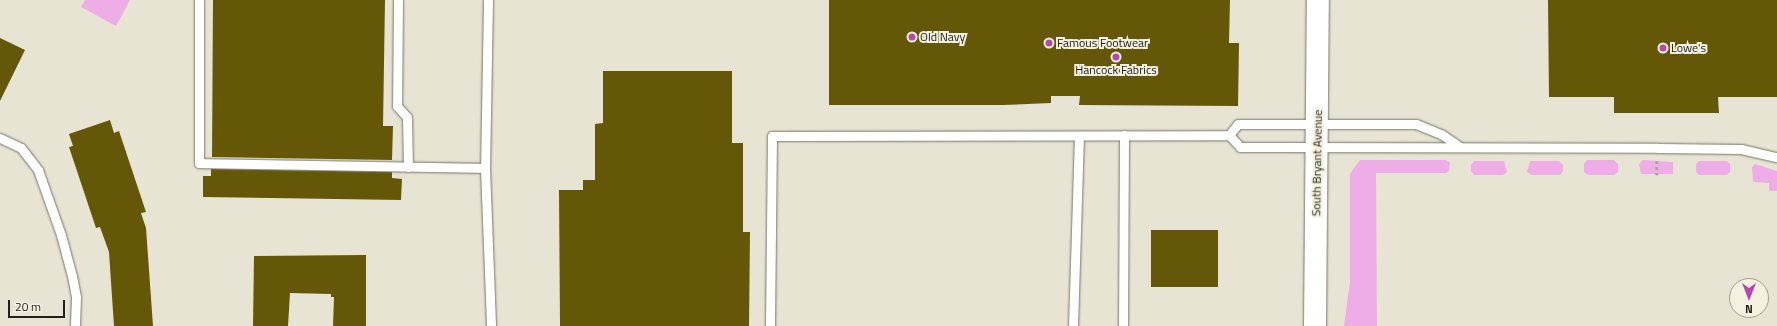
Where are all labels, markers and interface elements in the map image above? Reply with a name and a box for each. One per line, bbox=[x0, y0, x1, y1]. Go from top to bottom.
place label: Old Navy bbox=[920, 30, 965, 44]
marker: Old Navy bbox=[907, 32, 917, 42]
place label: Famous Footwear bbox=[1057, 36, 1148, 50]
marker: Famous Footwear bbox=[1044, 38, 1054, 48]
place label: Lowe's bbox=[1671, 41, 1706, 55]
marker: Lowe's bbox=[1658, 43, 1668, 53]
marker: Hancock Fabrics bbox=[1111, 52, 1121, 62]
place label: Hancock Fabrics bbox=[1075, 63, 1157, 77]
street label: South Bryant Avenue bbox=[1309, 110, 1325, 216]
north arrow bbox=[1729, 278, 1769, 318]
scale bar bbox=[10, 292, 67, 318]
text: 20 m bbox=[15, 297, 41, 316]
text: N bbox=[1745, 301, 1753, 317]

